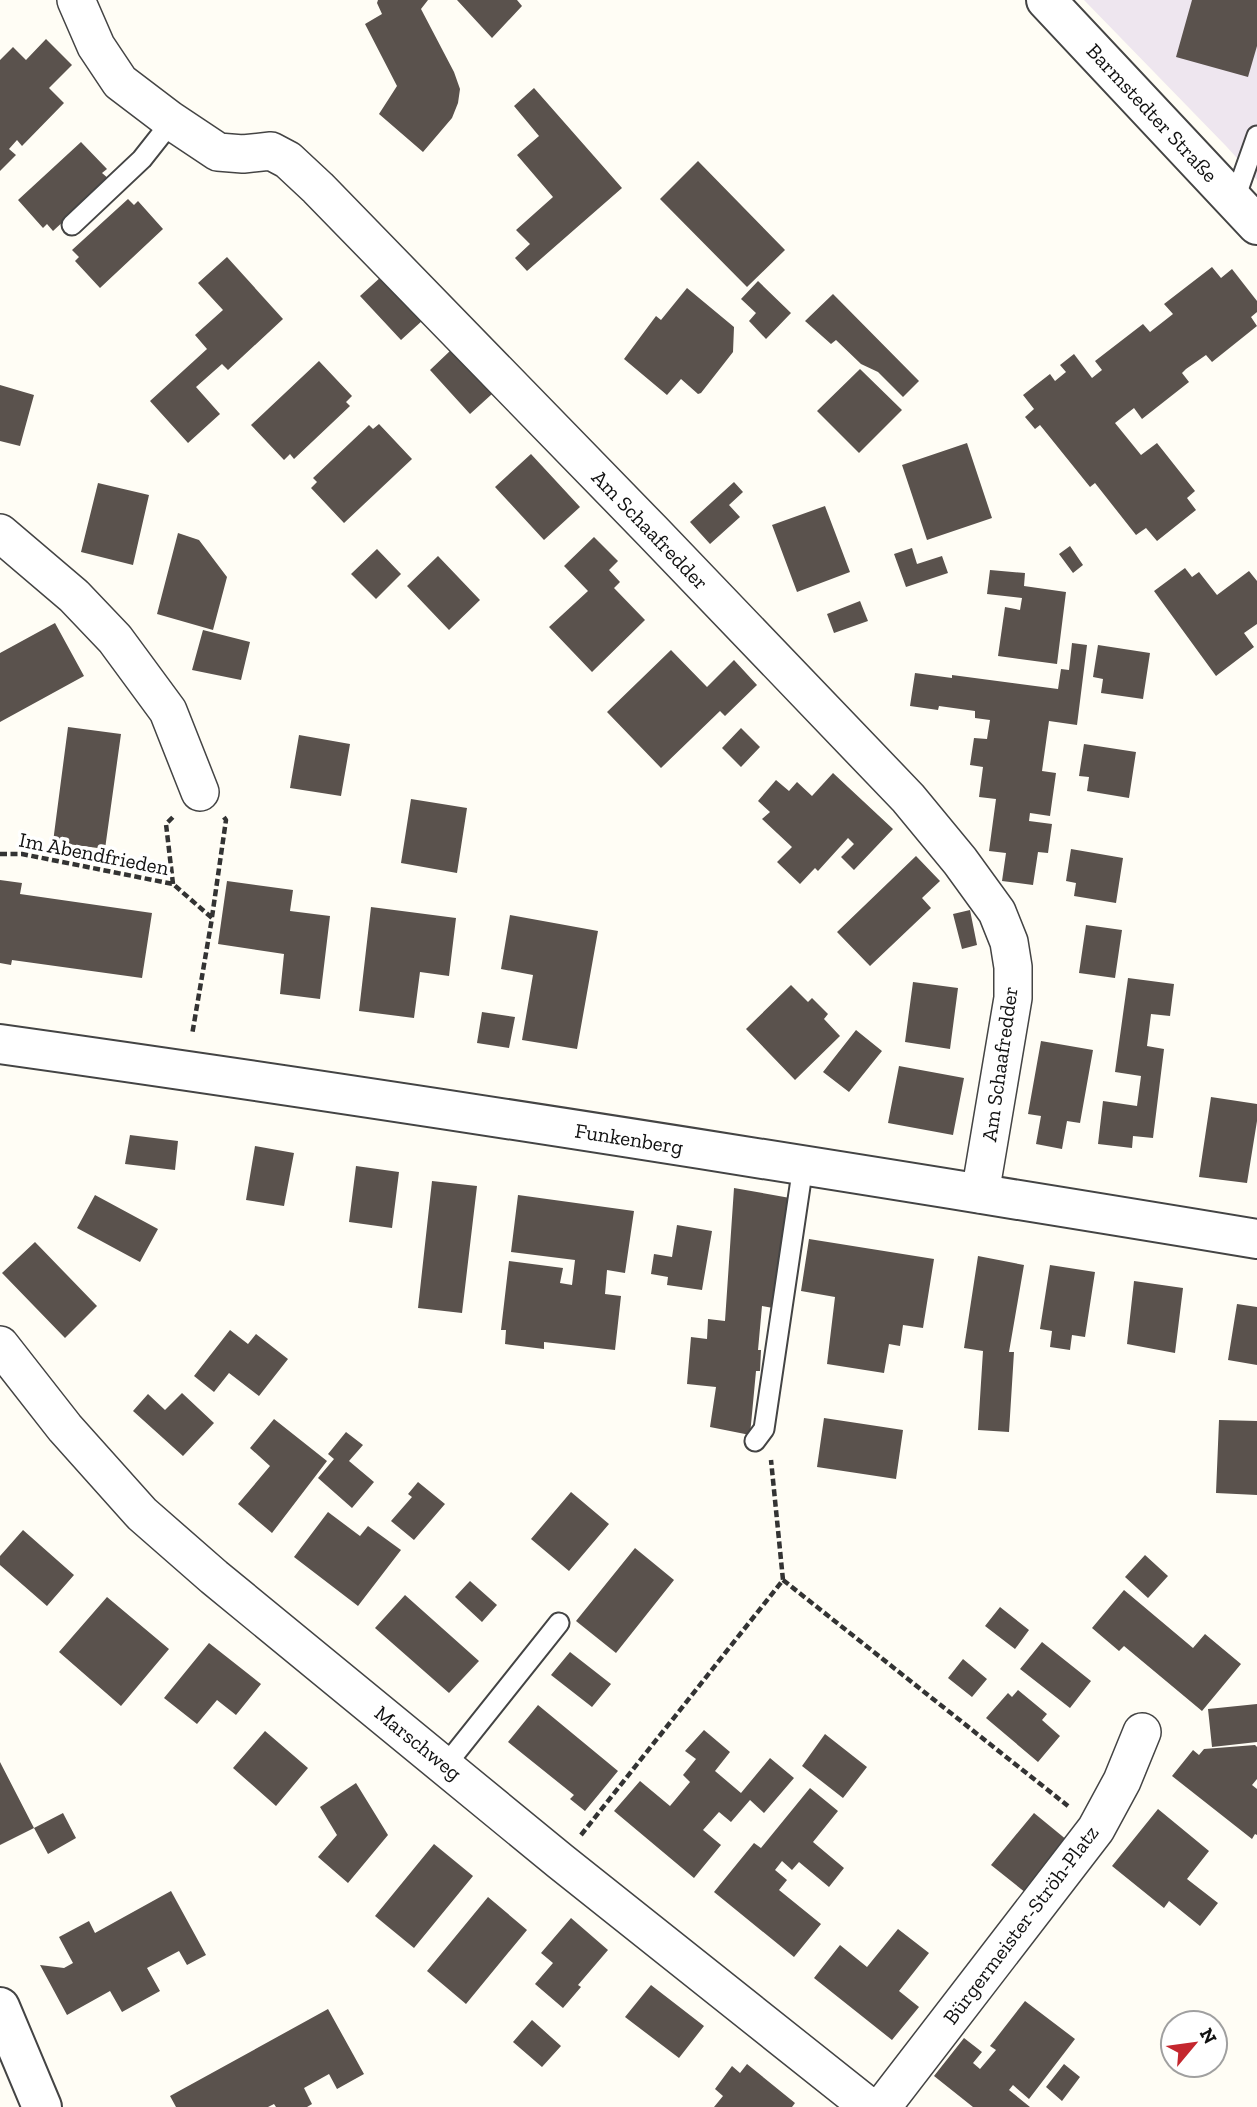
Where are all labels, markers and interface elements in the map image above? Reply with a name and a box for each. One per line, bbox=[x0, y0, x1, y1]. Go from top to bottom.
street label: Barmstedter Straße bbox=[1082, 38, 1223, 187]
street label: Am Schaafredder bbox=[587, 465, 714, 595]
street label: Im Abendfrieden bbox=[17, 827, 171, 880]
street label: Am Schaafredder bbox=[976, 985, 1023, 1143]
street label: Funkenberg bbox=[573, 1118, 686, 1159]
street label: Marschweg bbox=[370, 1700, 467, 1786]
street label: Bürgermeister-Ströh-Platz bbox=[938, 1820, 1104, 2029]
north arrow bbox=[1159, 2009, 1229, 2079]
text: N bbox=[1195, 2024, 1222, 2048]

